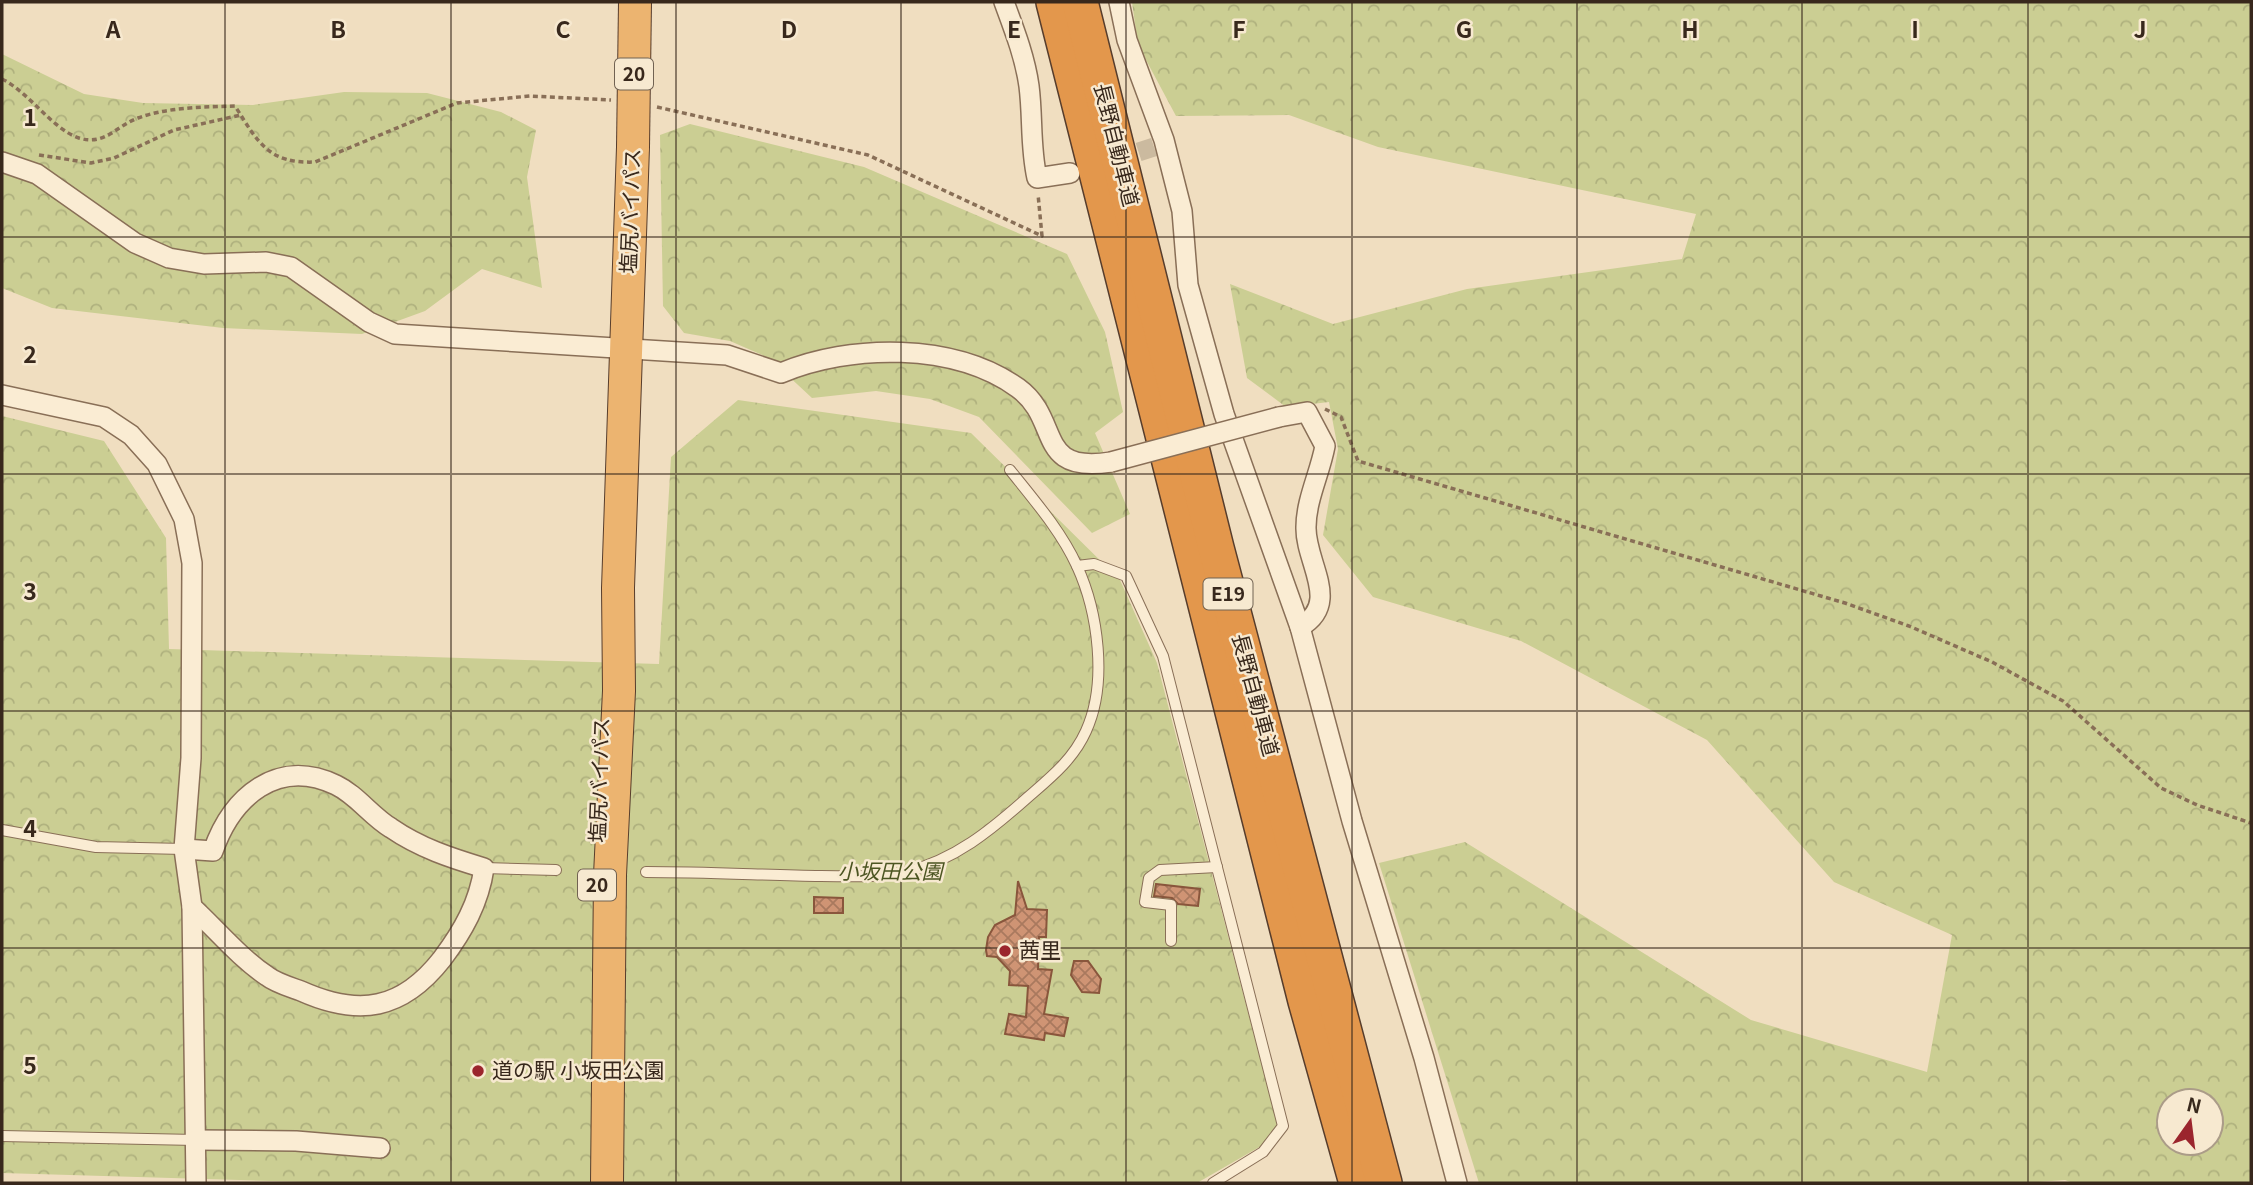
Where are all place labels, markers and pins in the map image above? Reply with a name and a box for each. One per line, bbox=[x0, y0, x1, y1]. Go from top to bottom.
place label: 茜里 bbox=[1019, 934, 1061, 964]
marker: 茜里 bbox=[997, 943, 1013, 959]
place label: 道の駅 小坂田公園 bbox=[492, 1054, 665, 1084]
marker: 道の駅 小坂田公園 bbox=[470, 1063, 486, 1079]

